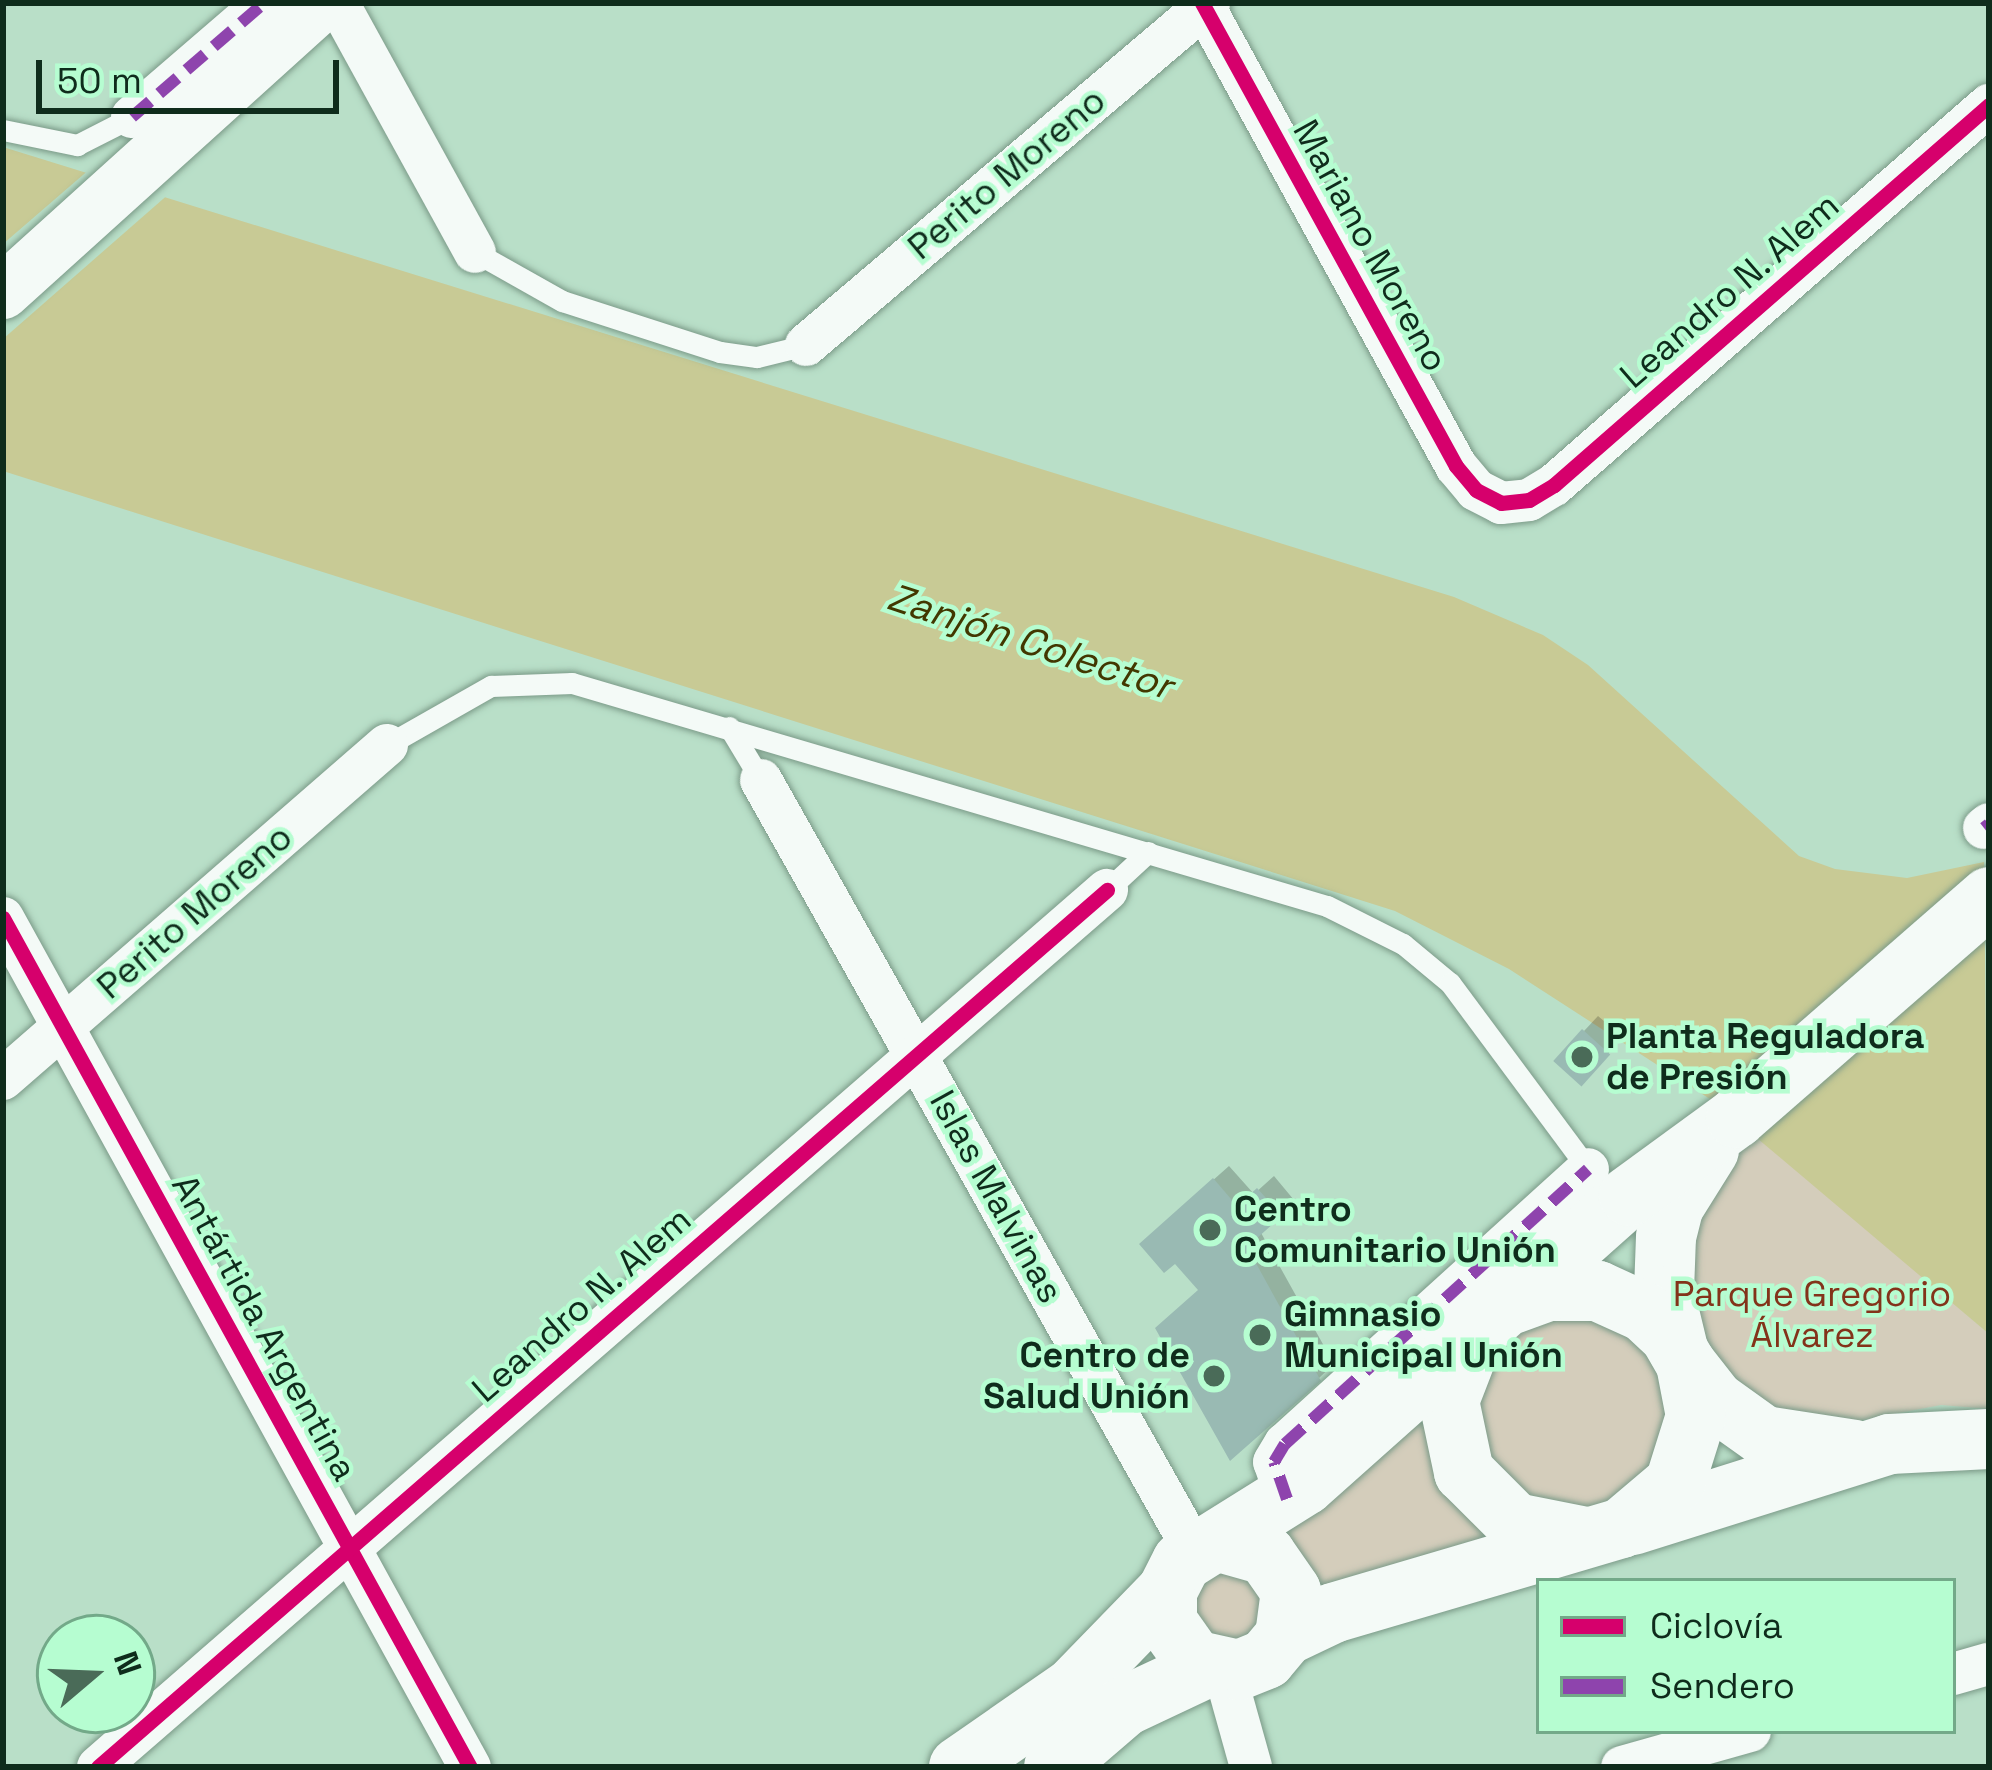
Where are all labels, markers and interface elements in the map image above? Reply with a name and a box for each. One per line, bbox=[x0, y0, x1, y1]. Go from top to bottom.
scale bar bbox=[42, 36, 345, 110]
text: 50 m bbox=[57, 58, 142, 104]
street label: Perito Moreno bbox=[900, 79, 1114, 269]
street label: Mariano Moreno bbox=[1283, 113, 1457, 379]
street label: Leandro N. Alem bbox=[1611, 184, 1849, 398]
water label: Zanjón Colector bbox=[882, 574, 1178, 710]
street label: Perito Moreno bbox=[89, 816, 301, 1008]
place label: Planta Reguladora de Presión bbox=[1606, 1014, 1924, 1099]
marker: Planta Reguladora de Presión bbox=[1569, 1044, 1595, 1070]
street label: Islas Malvinas bbox=[920, 1083, 1072, 1311]
street label: Antártida Argentina bbox=[162, 1167, 366, 1489]
place label: Centro Comunitario Unión bbox=[1234, 1187, 1556, 1272]
street label: Leandro N. Alem bbox=[463, 1198, 701, 1412]
marker: Centro Comunitario Unión bbox=[1197, 1217, 1223, 1243]
park label: Parque Gregorio Álvarez bbox=[1673, 1272, 1951, 1357]
place label: Gimnasio Municipal Unión bbox=[1284, 1292, 1563, 1377]
marker: Gimnasio Municipal Unión bbox=[1247, 1322, 1273, 1348]
place label: Centro de Salud Unión bbox=[983, 1333, 1190, 1418]
marker: Centro de Salud Unión bbox=[1201, 1363, 1227, 1389]
legend bbox=[1536, 1578, 1956, 1734]
text: Ciclovía bbox=[1650, 1603, 1783, 1649]
north arrow bbox=[36, 1614, 156, 1734]
text: N bbox=[104, 1646, 151, 1681]
text: Sendero bbox=[1650, 1663, 1795, 1709]

